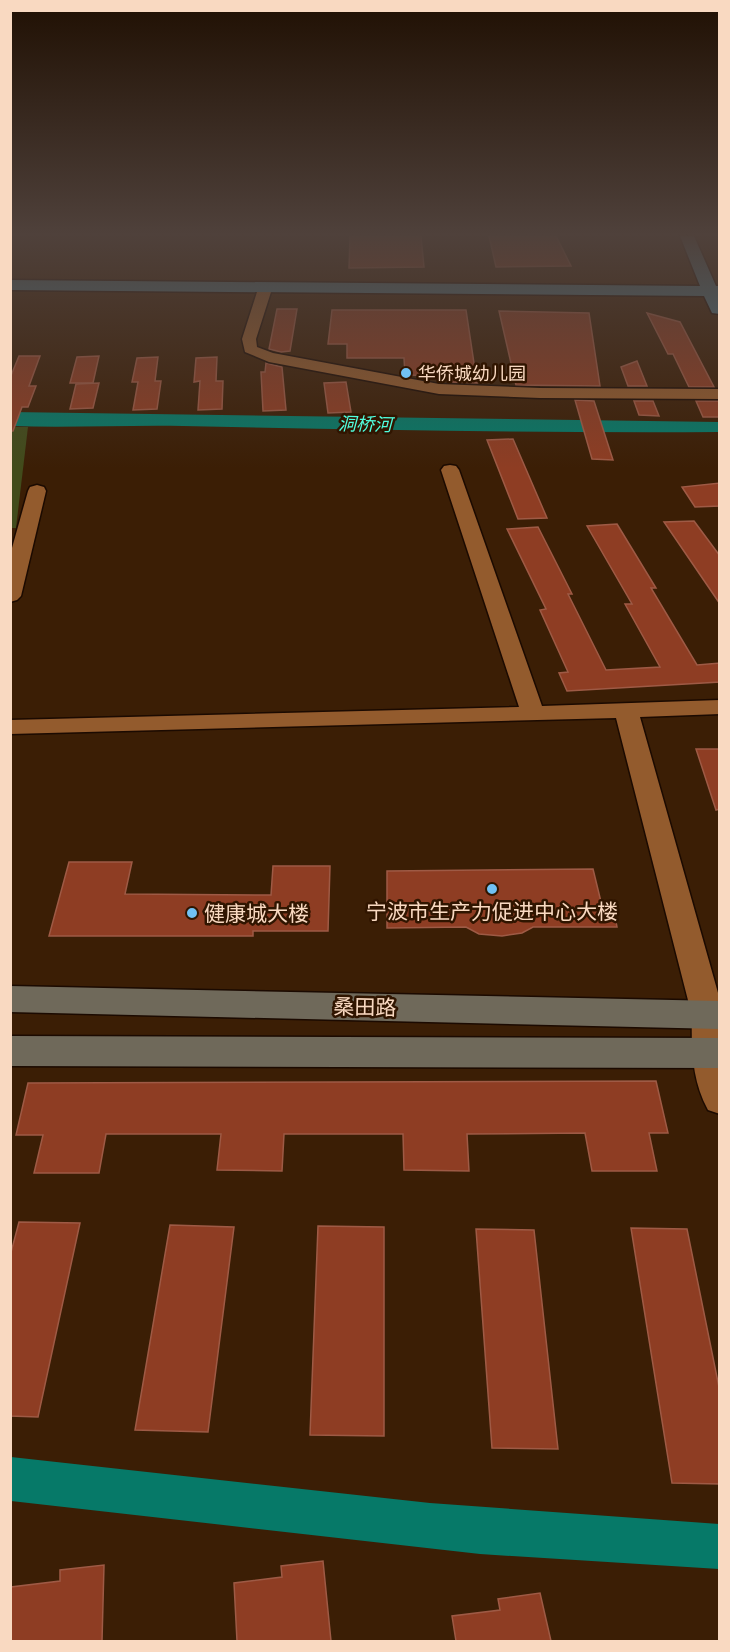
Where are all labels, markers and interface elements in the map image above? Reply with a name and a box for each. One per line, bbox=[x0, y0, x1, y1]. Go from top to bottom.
place label: 华侨城幼儿园 bbox=[418, 363, 526, 384]
marker: 华侨城幼儿园 bbox=[399, 366, 413, 380]
water label: 洞桥河 bbox=[338, 413, 395, 435]
marker: 宁波市生产力促进中心大楼 bbox=[485, 882, 499, 896]
place label: 宁波市生产力促进中心大楼 bbox=[366, 899, 618, 924]
place label: 健康城大楼 bbox=[204, 901, 309, 926]
marker: 健康城大楼 bbox=[185, 906, 199, 920]
street label: 桑田路 bbox=[333, 994, 397, 1020]

